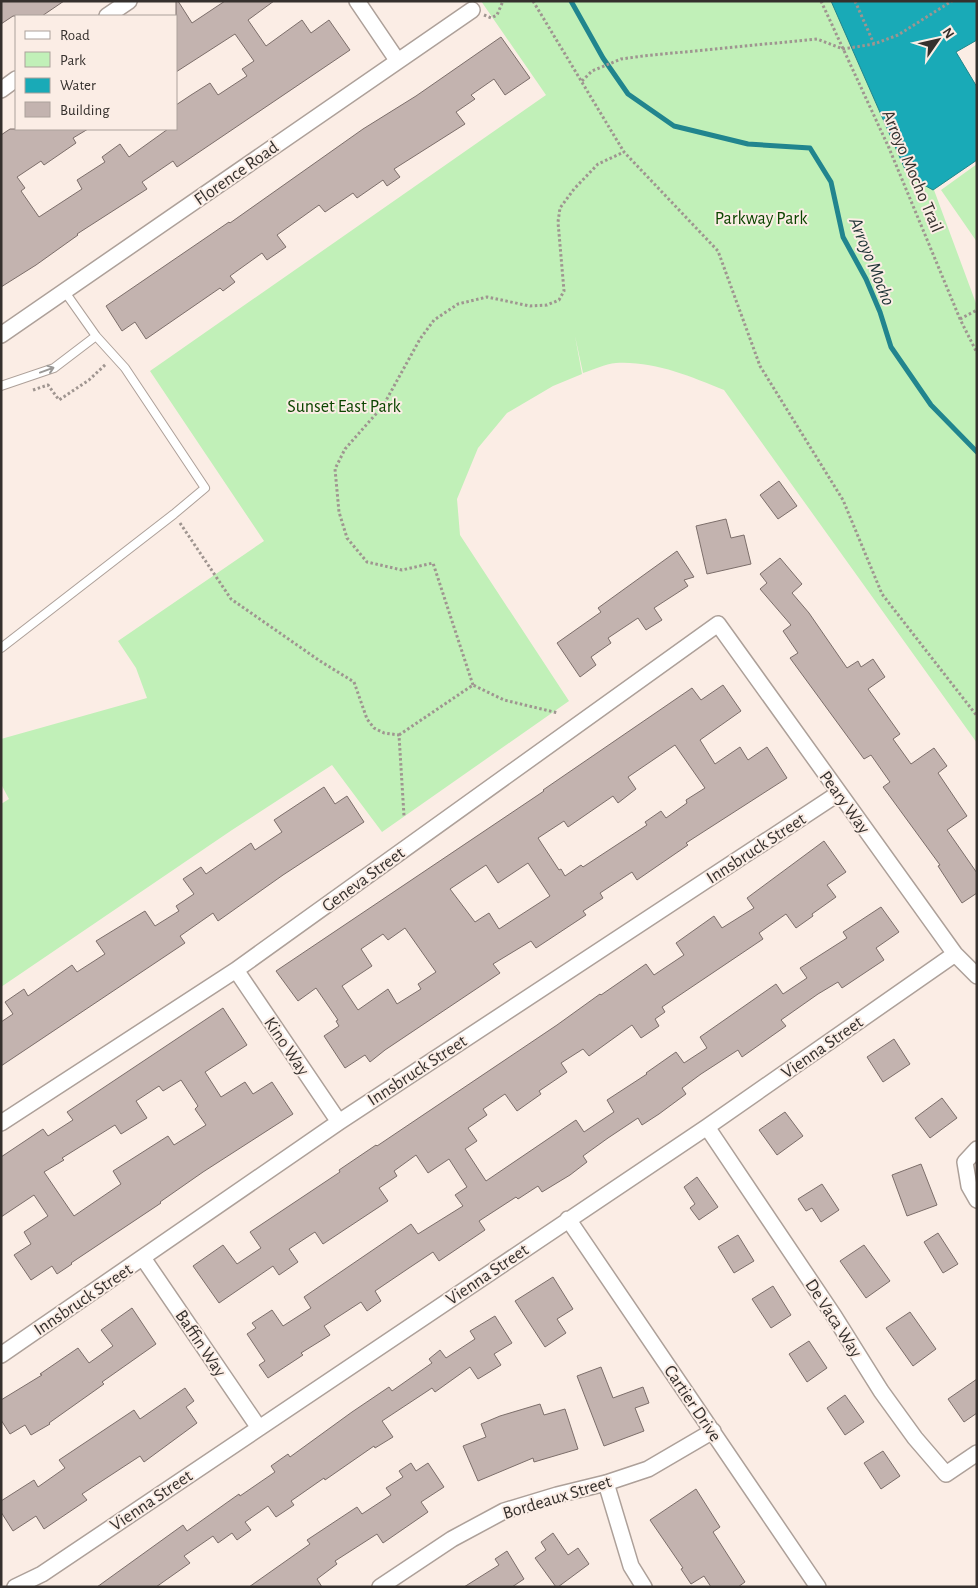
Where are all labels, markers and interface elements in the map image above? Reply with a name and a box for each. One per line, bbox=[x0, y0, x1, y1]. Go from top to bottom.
legend bbox=[15, 15, 178, 130]
north arrow bbox=[913, 15, 963, 65]
text: N bbox=[939, 25, 956, 41]
text: Road bbox=[60, 28, 90, 43]
text: Park bbox=[60, 53, 86, 68]
text: Water bbox=[60, 78, 96, 93]
text: Building bbox=[60, 103, 110, 118]
street label: Arroyo Mocho Trail bbox=[878, 108, 946, 235]
street label: Florence Road bbox=[191, 138, 282, 209]
park label: Parkway Park bbox=[715, 210, 808, 228]
water label: Arroyo Mocho bbox=[845, 214, 898, 309]
one-way arrow bbox=[39, 365, 54, 374]
park label: Sunset East Park bbox=[287, 398, 402, 416]
street label: Peary Way bbox=[816, 768, 873, 837]
street label: Innsbruck Street bbox=[704, 810, 810, 887]
street label: Geneva Street bbox=[319, 844, 408, 916]
street label: Vienna Street bbox=[779, 1013, 867, 1082]
street label: Kino Way bbox=[260, 1014, 312, 1079]
street label: Innsbruck Street bbox=[365, 1032, 471, 1109]
street label: Vienna Street bbox=[443, 1241, 532, 1309]
street label: Innsbruck Street bbox=[31, 1260, 136, 1339]
street label: De Vaca Way bbox=[801, 1276, 865, 1361]
street label: Baffin Way bbox=[171, 1307, 229, 1381]
street label: Cartier Drive bbox=[660, 1362, 724, 1445]
street label: Vienna Street bbox=[107, 1467, 196, 1535]
street label: Bordeaux Street bbox=[501, 1473, 614, 1523]

